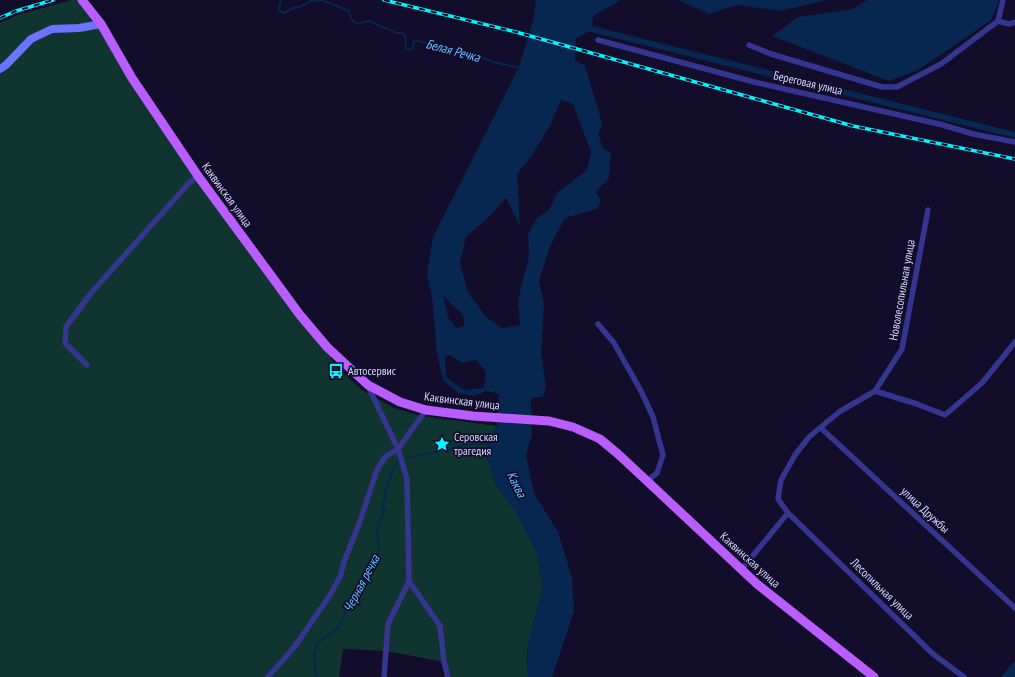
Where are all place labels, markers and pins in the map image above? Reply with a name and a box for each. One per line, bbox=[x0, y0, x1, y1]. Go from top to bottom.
bus stop icon: Автосервис bbox=[327, 362, 345, 380]
place label: Автосервис bbox=[348, 363, 397, 378]
place label: Серовская трагедия bbox=[454, 429, 498, 458]
place icon: Серовская трагедия bbox=[433, 435, 451, 453]

